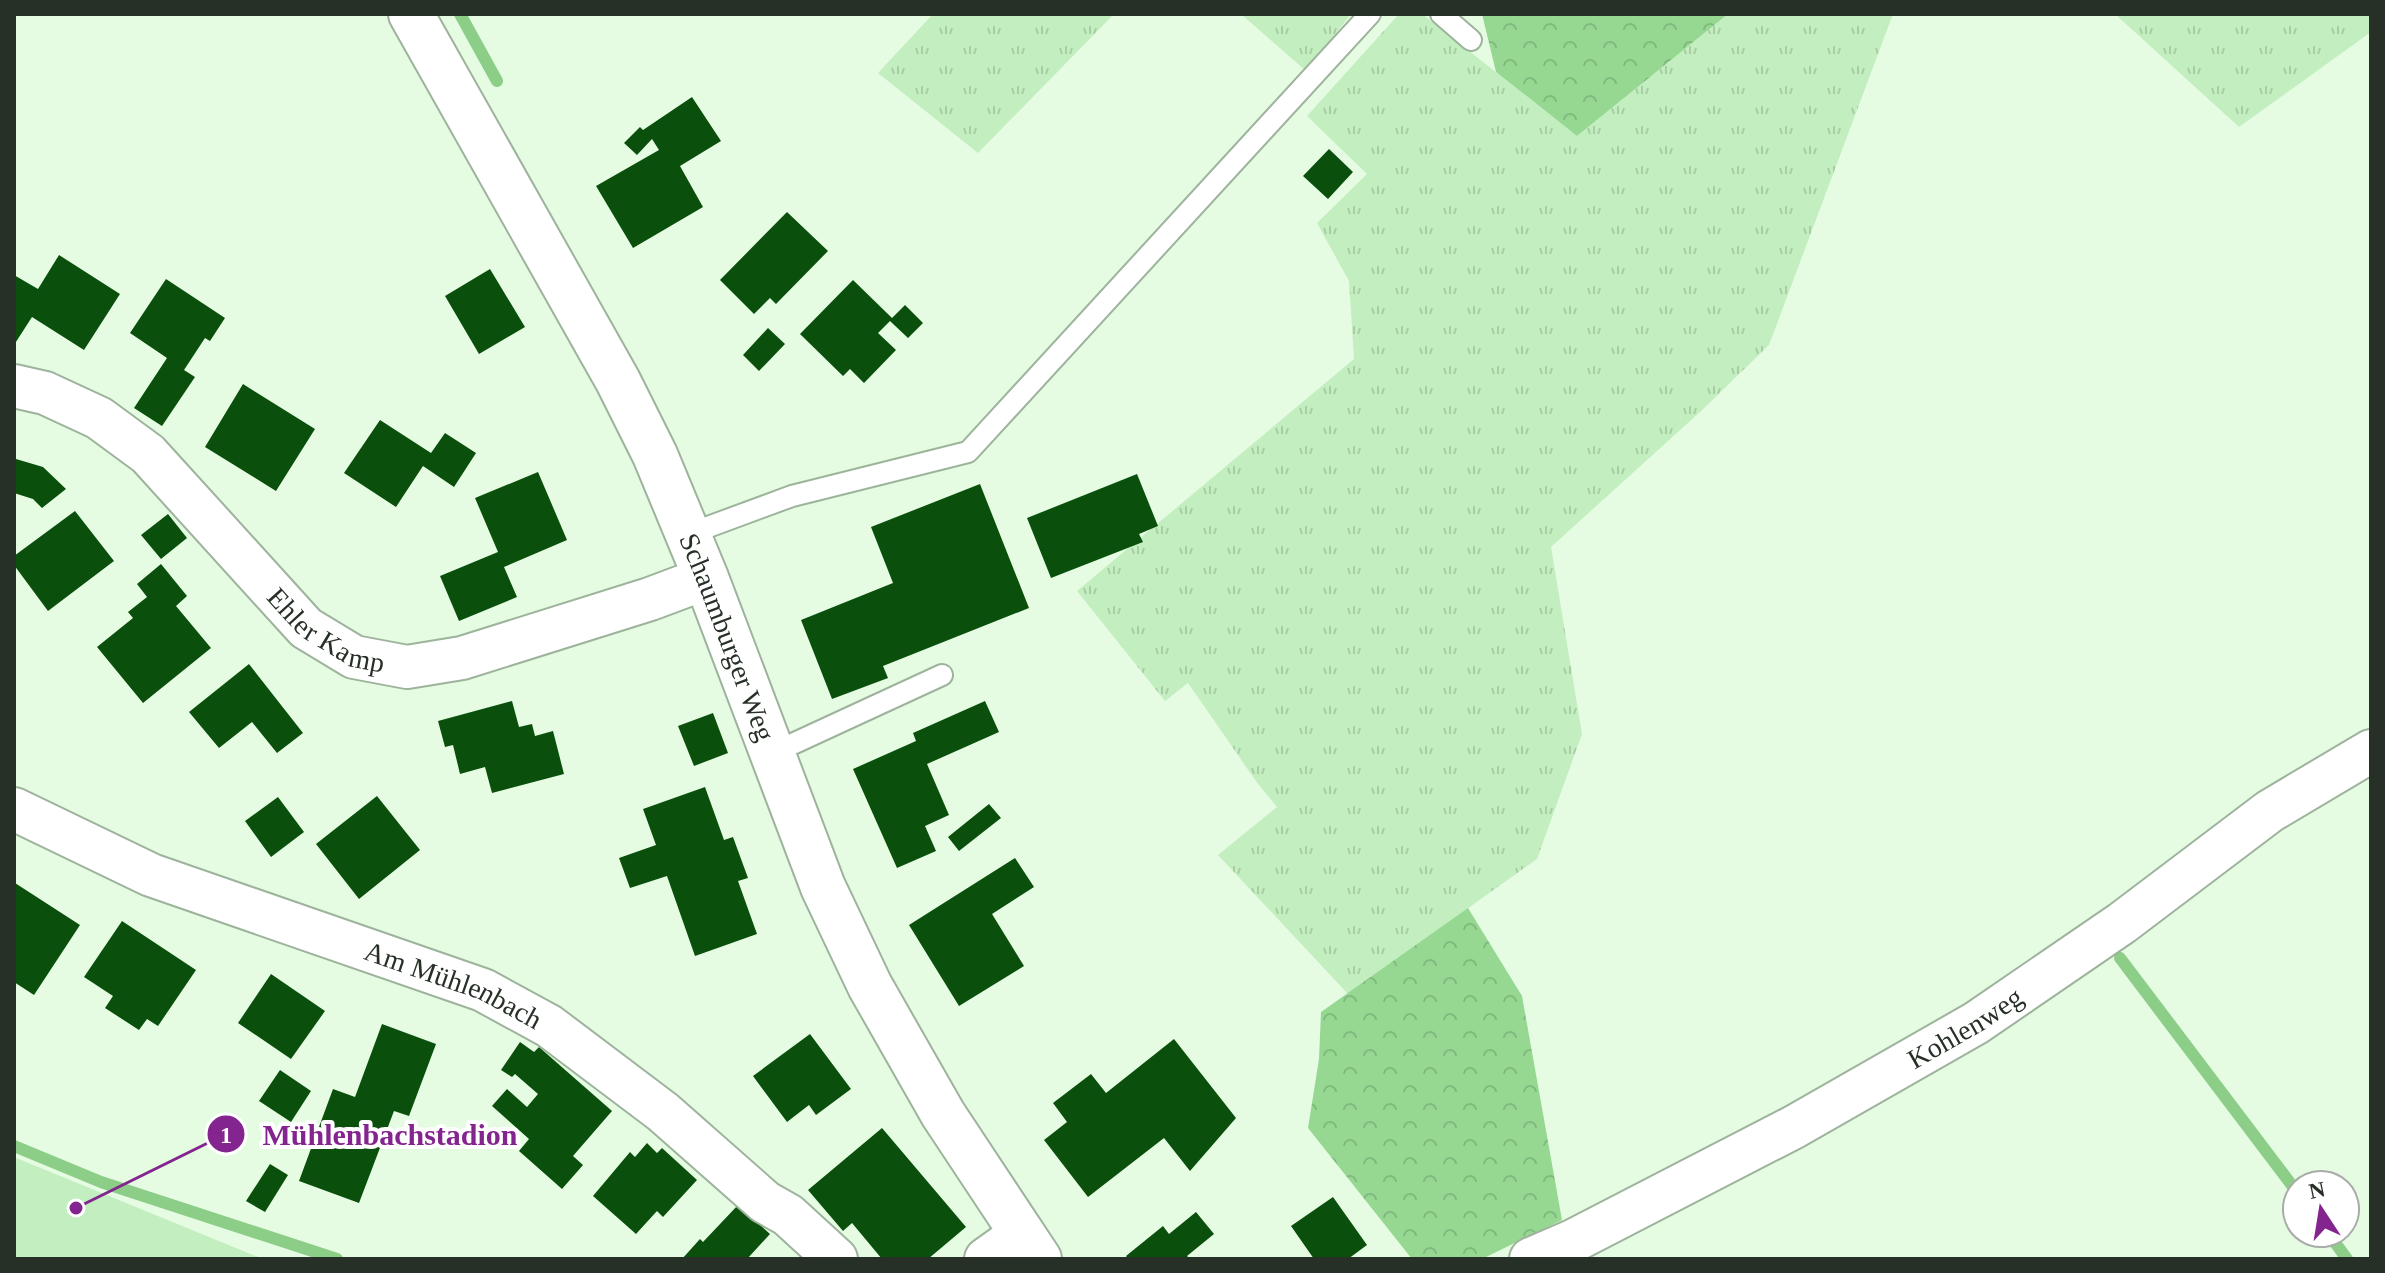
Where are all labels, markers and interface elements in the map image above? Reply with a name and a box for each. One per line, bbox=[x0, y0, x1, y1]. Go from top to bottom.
street label: Schaumburger Weg bbox=[674, 528, 782, 745]
street label: Ehler Kamp bbox=[261, 581, 387, 678]
street label: Am Mühlenbach bbox=[361, 935, 548, 1035]
street label: Kohlenweg bbox=[1902, 980, 2028, 1074]
callout: Mühlenbachstadion bbox=[206, 1107, 533, 1161]
text: Mühlenbachstadion bbox=[262, 1118, 518, 1151]
text: 1 bbox=[220, 1122, 232, 1148]
north arrow bbox=[2281, 1169, 2361, 1249]
text: N bbox=[2307, 1176, 2327, 1204]

